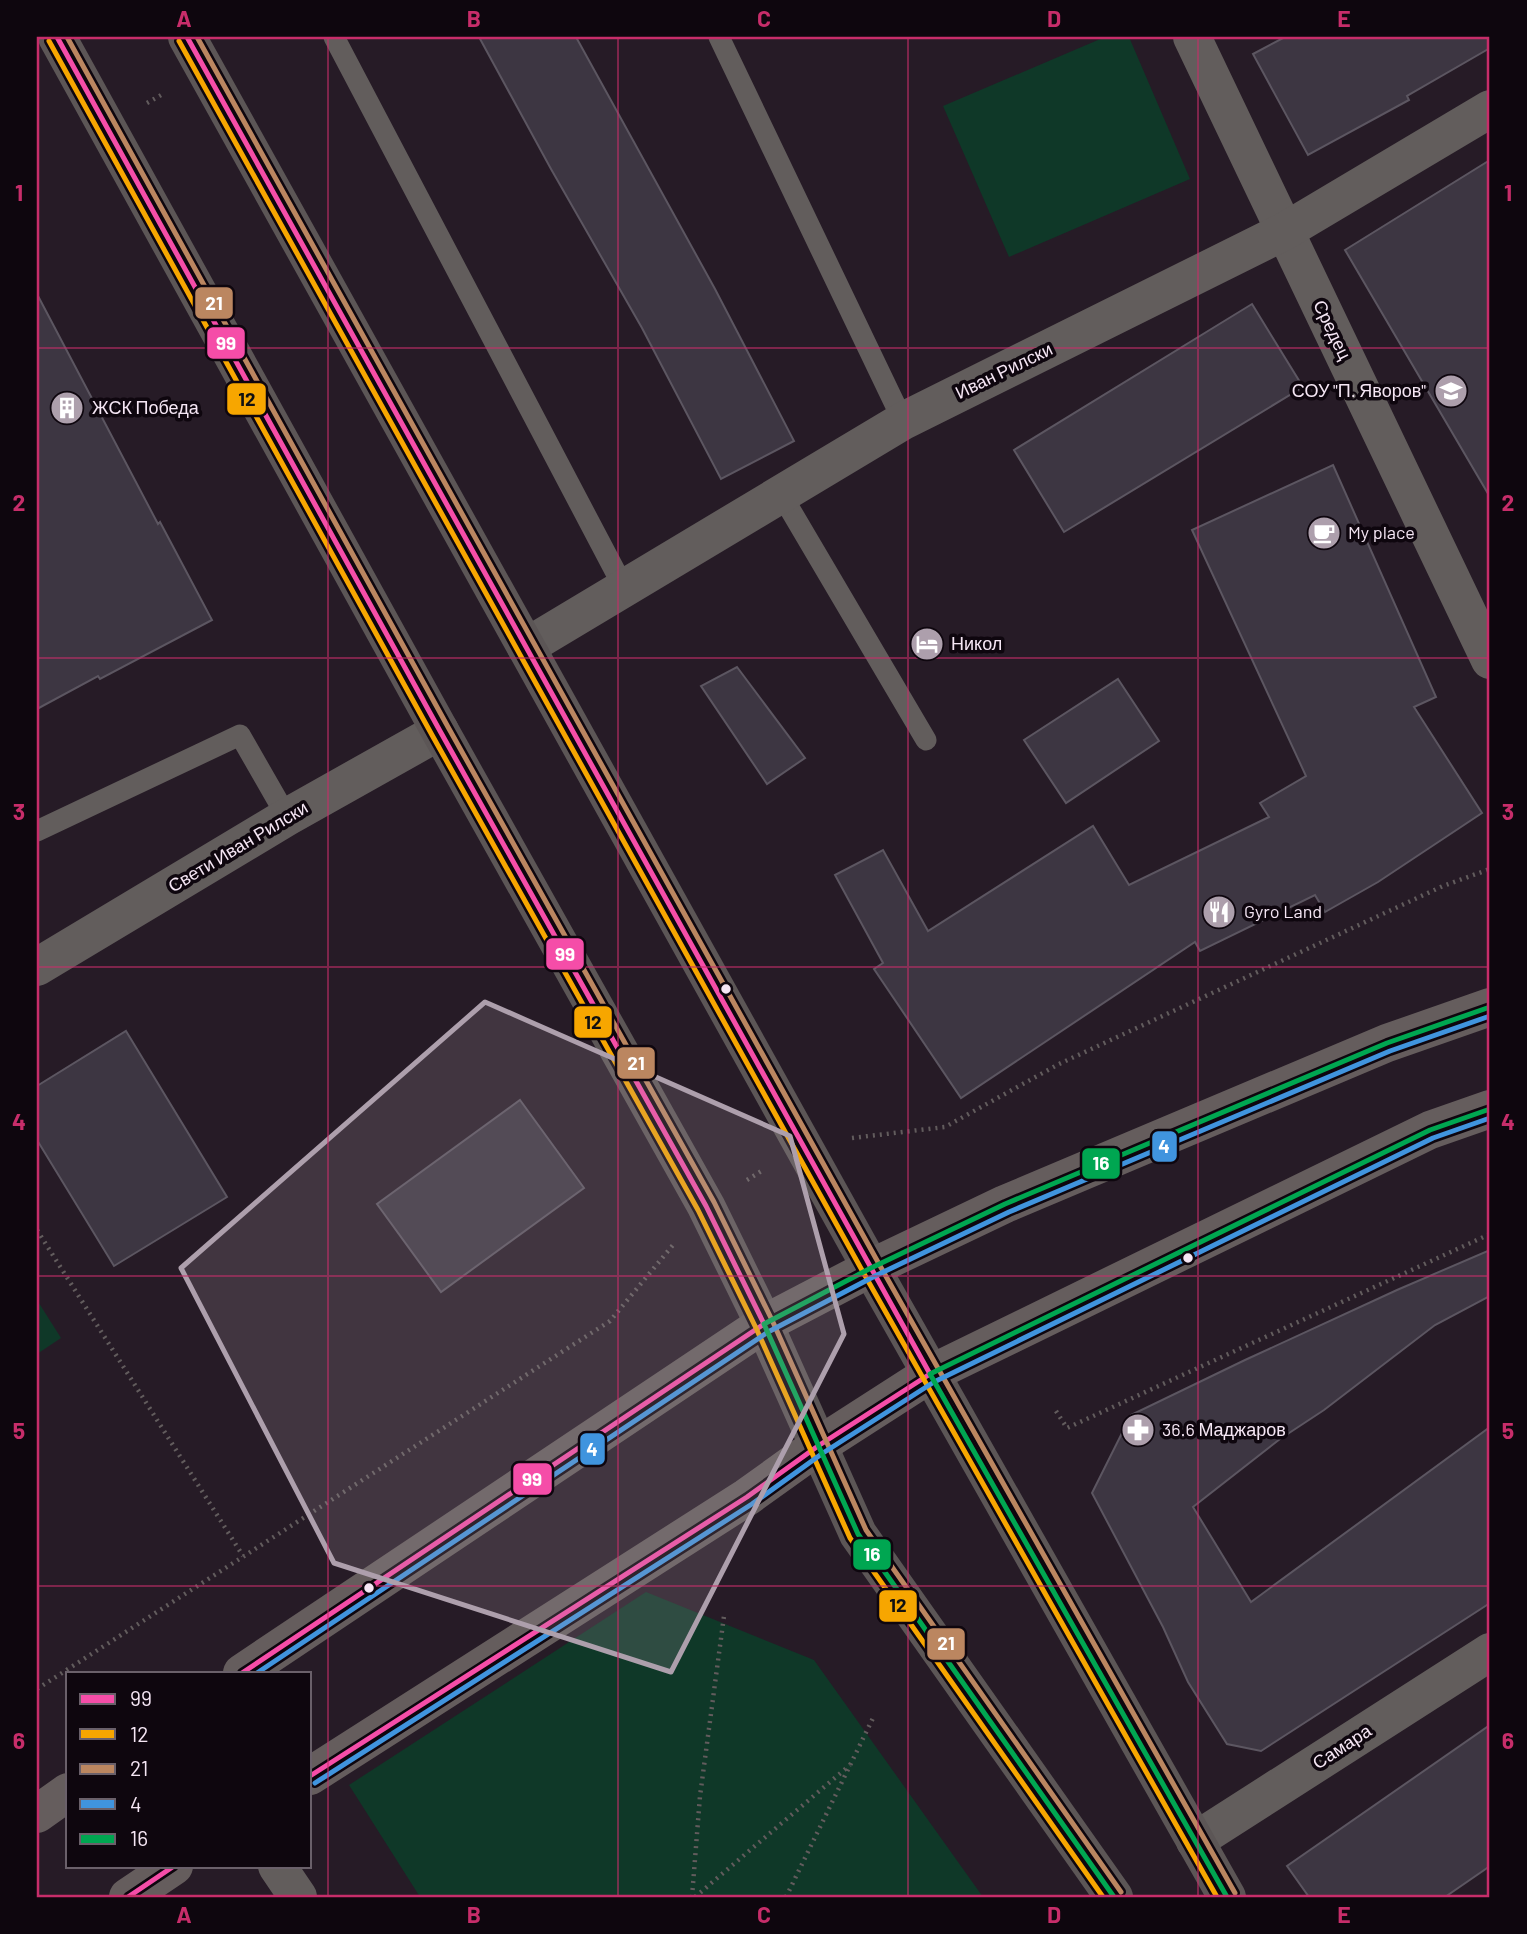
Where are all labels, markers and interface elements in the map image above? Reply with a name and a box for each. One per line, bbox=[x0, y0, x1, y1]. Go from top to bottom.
text: A bbox=[176, 4, 192, 32]
text: B bbox=[467, 4, 481, 32]
text: C bbox=[757, 4, 771, 32]
text: D bbox=[1047, 4, 1061, 32]
text: E bbox=[1337, 4, 1351, 32]
text: 1 bbox=[15, 178, 23, 206]
text: 1 bbox=[1504, 178, 1512, 206]
line badge: 21 bbox=[194, 286, 234, 320]
text: 21 bbox=[205, 291, 223, 314]
street label: Средец bbox=[1309, 296, 1357, 363]
line badge: 99 bbox=[206, 326, 246, 360]
text: 99 bbox=[216, 331, 236, 354]
street label: Иван Рилски bbox=[951, 337, 1056, 403]
school or university icon: СОУ "П. Яворов" bbox=[1432, 372, 1470, 410]
place label: СОУ "П. Яворов" bbox=[1292, 379, 1426, 401]
line badge: 12 bbox=[226, 382, 267, 416]
text: 12 bbox=[238, 387, 256, 410]
building icon: ЖСК Победа bbox=[48, 389, 86, 427]
place label: ЖСК Победа bbox=[92, 396, 200, 418]
text: 2 bbox=[13, 488, 25, 516]
text: 2 bbox=[1502, 488, 1514, 516]
cafe icon: My place bbox=[1305, 514, 1343, 552]
place label: My place bbox=[1348, 521, 1415, 543]
hotel icon: Никол bbox=[908, 625, 946, 663]
place label: Никол bbox=[951, 632, 1002, 654]
street label: Свети Иван Рилски bbox=[164, 796, 311, 897]
text: 3 bbox=[13, 797, 25, 825]
text: 3 bbox=[1502, 797, 1514, 825]
restaurant icon: Gyro Land bbox=[1200, 893, 1238, 931]
place label: Gyro Land bbox=[1244, 900, 1322, 922]
line badge: 99 bbox=[545, 937, 585, 971]
text: 99 bbox=[555, 942, 575, 965]
unlabelled marker bbox=[719, 982, 733, 996]
line badge: 12 bbox=[573, 1005, 613, 1039]
text: 12 bbox=[584, 1010, 602, 1033]
line badge: 21 bbox=[616, 1046, 656, 1080]
text: 21 bbox=[627, 1051, 645, 1074]
text: 4 bbox=[12, 1107, 26, 1135]
text: 4 bbox=[1501, 1107, 1515, 1135]
line badge: 4 bbox=[1151, 1130, 1178, 1163]
text: 4 bbox=[1158, 1134, 1170, 1157]
line badge: 16 bbox=[1081, 1147, 1121, 1180]
text: 16 bbox=[1093, 1151, 1109, 1174]
unlabelled marker bbox=[1181, 1251, 1195, 1265]
pharmacy icon: 36.6 Маджаров bbox=[1119, 1411, 1157, 1449]
text: 5 bbox=[13, 1416, 25, 1444]
text: 5 bbox=[1502, 1416, 1514, 1444]
place label: 36.6 Маджаров bbox=[1162, 1418, 1286, 1440]
line badge: 4 bbox=[579, 1432, 606, 1466]
text: 4 bbox=[586, 1437, 598, 1460]
line badge: 99 bbox=[512, 1462, 553, 1496]
text: 99 bbox=[522, 1467, 542, 1490]
line badge: 16 bbox=[852, 1538, 892, 1571]
text: 16 bbox=[864, 1542, 880, 1565]
unlabelled marker bbox=[362, 1581, 376, 1595]
line badge: 12 bbox=[878, 1589, 918, 1623]
text: 12 bbox=[889, 1593, 907, 1616]
line badge: 21 bbox=[926, 1627, 966, 1661]
text: 21 bbox=[937, 1631, 955, 1654]
legend bbox=[66, 1672, 312, 1868]
text: 99 bbox=[130, 1685, 152, 1710]
street label: Самара bbox=[1308, 1719, 1376, 1773]
text: 12 bbox=[130, 1721, 149, 1746]
text: 6 bbox=[13, 1726, 25, 1754]
text: 6 bbox=[1502, 1726, 1514, 1754]
text: 21 bbox=[130, 1755, 148, 1780]
text: 4 bbox=[130, 1791, 142, 1816]
text: 16 bbox=[130, 1825, 148, 1850]
text: A bbox=[176, 1900, 192, 1928]
text: B bbox=[467, 1900, 481, 1928]
text: C bbox=[757, 1900, 771, 1928]
text: D bbox=[1047, 1900, 1061, 1928]
text: E bbox=[1337, 1900, 1351, 1928]

